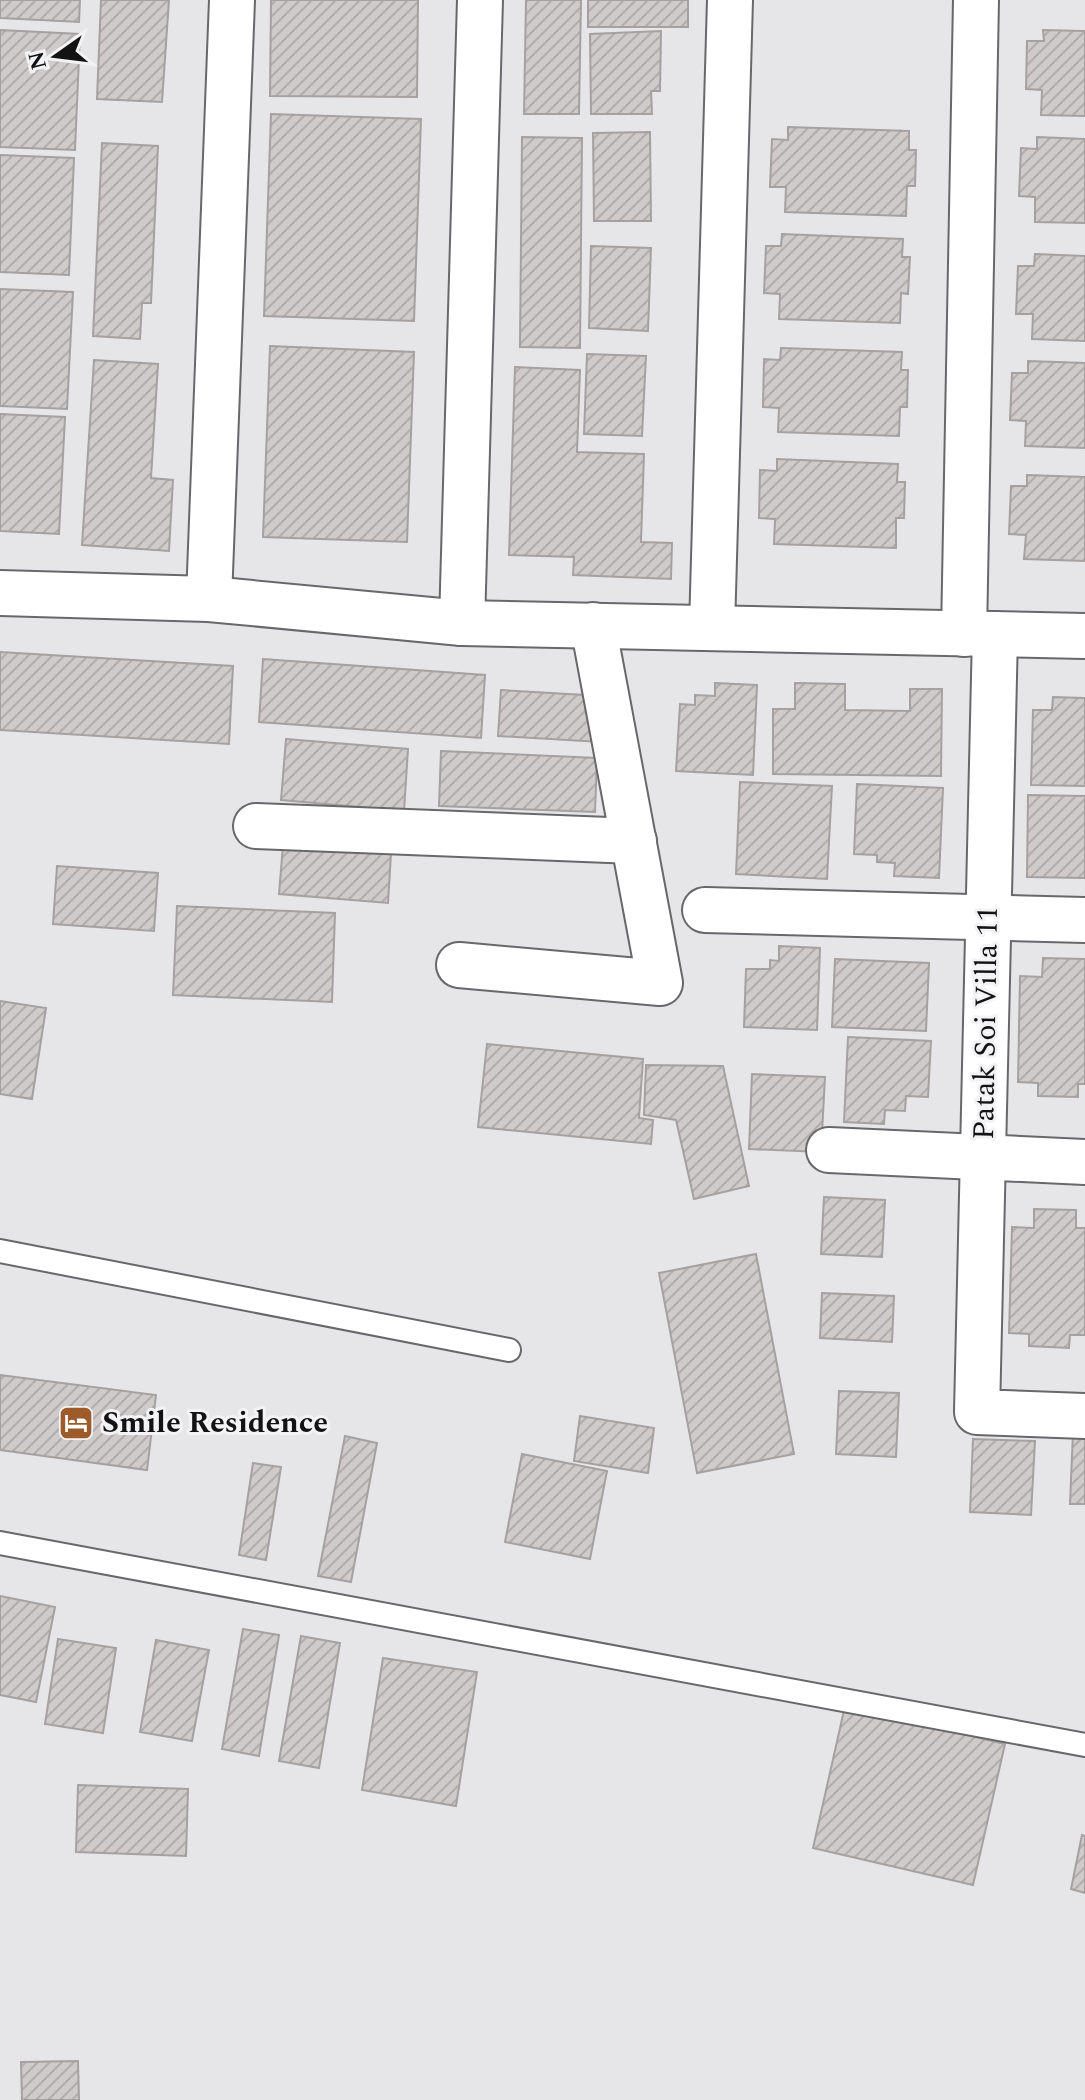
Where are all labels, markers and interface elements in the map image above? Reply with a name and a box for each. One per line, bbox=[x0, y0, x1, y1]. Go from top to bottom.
north arrow bbox=[16, 16, 96, 96]
text: N bbox=[20, 48, 56, 73]
street label: Patak Soi Villa 11 bbox=[961, 906, 1011, 1140]
place label: Smile Residence bbox=[102, 1400, 328, 1446]
hotel icon: Smile Residence bbox=[57, 1404, 95, 1442]

